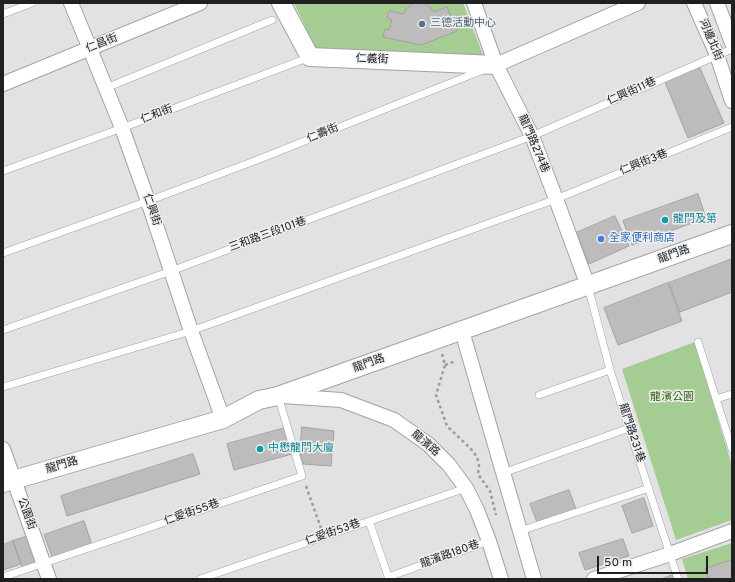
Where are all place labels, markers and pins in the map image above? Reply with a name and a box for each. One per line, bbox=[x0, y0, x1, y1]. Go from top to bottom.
place label: 三德活動中心 bbox=[430, 17, 496, 31]
marker: 三德活動中心 bbox=[417, 19, 427, 29]
place label: 龍門及第 bbox=[673, 213, 717, 227]
marker: 龍門及第 bbox=[660, 215, 670, 225]
place label: 全家便利商店 bbox=[609, 232, 675, 246]
marker: 全家便利商店 bbox=[596, 234, 606, 244]
place label: 中懋龍門大廈 bbox=[268, 442, 334, 456]
marker: 中懋龍門大廈 bbox=[255, 444, 265, 454]

